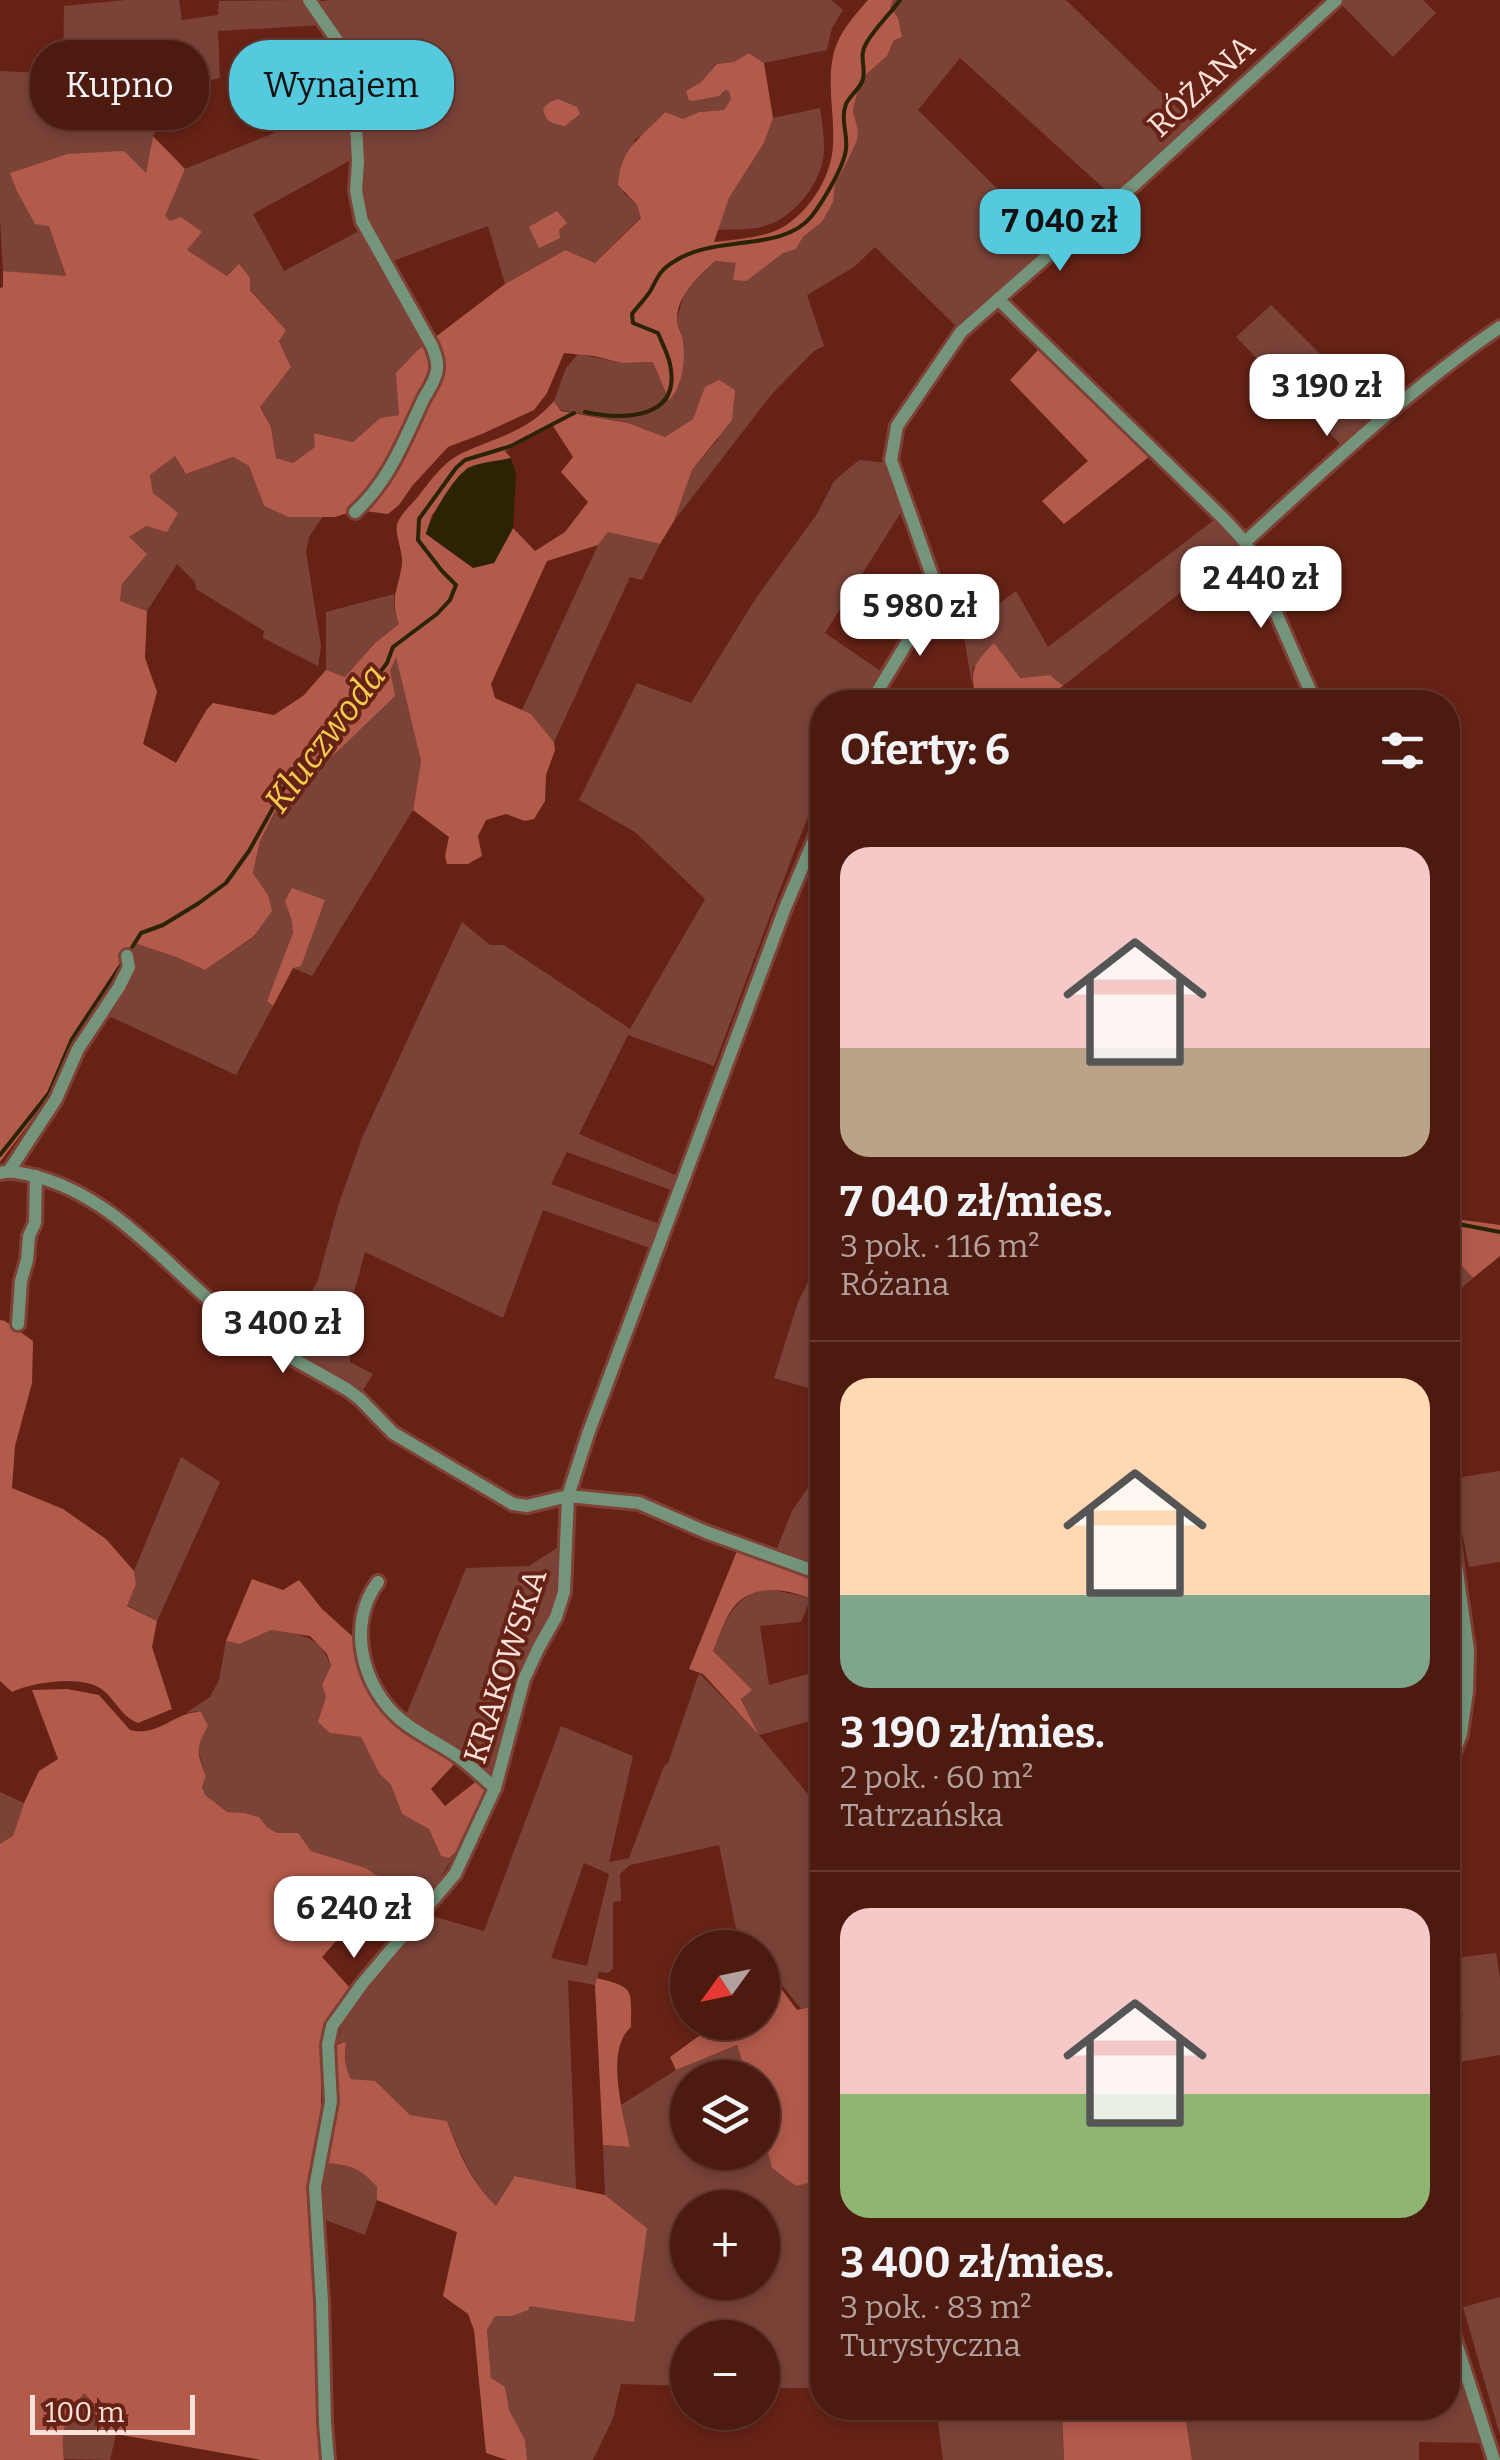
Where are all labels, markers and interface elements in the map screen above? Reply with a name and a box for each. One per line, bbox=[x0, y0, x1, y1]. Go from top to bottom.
street label: RÓŻANA bbox=[1140, 27, 1262, 145]
chip: Kupno bbox=[30, 40, 209, 130]
chip: Wynajem bbox=[229, 40, 454, 130]
pin: 7 040 zł bbox=[957, 189, 1163, 274]
text: 7 040 zł bbox=[1002, 202, 1118, 240]
pin: 3 190 zł bbox=[1224, 354, 1430, 439]
text: 3 190 zł bbox=[1272, 367, 1382, 405]
pin: 2 440 zł bbox=[1158, 546, 1364, 631]
text: 2 440 zł bbox=[1202, 559, 1320, 597]
pin: 5 980 zł bbox=[817, 574, 1023, 659]
text: 5 980 zł bbox=[862, 587, 978, 625]
water label: Kluczwoda bbox=[256, 656, 394, 820]
icon: filters bbox=[1375, 723, 1430, 778]
text: Oferty: 6 bbox=[840, 725, 1010, 775]
icon: home bbox=[1045, 912, 1225, 1092]
text: 7 040 zł/mies. bbox=[840, 1177, 1113, 1227]
text: 3 pok. · 116 m² bbox=[840, 1227, 1040, 1265]
text: Różana bbox=[840, 1265, 949, 1303]
pin: 3 400 zł bbox=[180, 1291, 386, 1376]
text: 3 400 zł bbox=[224, 1304, 342, 1342]
icon: home bbox=[1045, 1443, 1225, 1623]
street label: KRAKOWSKA bbox=[456, 1564, 554, 1768]
text: 3 190 zł/mies. bbox=[840, 1708, 1105, 1758]
text: 2 pok. · 60 m² bbox=[840, 1758, 1033, 1796]
text: Tatrzańska bbox=[840, 1796, 1003, 1834]
pin: 6 240 zł bbox=[251, 1876, 457, 1961]
text: 6 240 zł bbox=[296, 1889, 412, 1927]
north arrow bbox=[670, 1930, 780, 2040]
map controls bbox=[670, 1930, 780, 2430]
icon: home bbox=[1045, 1973, 1225, 2153]
button: layers bbox=[670, 2060, 780, 2170]
button: + bbox=[670, 2190, 780, 2300]
text: 3 400 zł/mies. bbox=[840, 2238, 1114, 2288]
text: 3 pok. · 83 m² bbox=[840, 2288, 1032, 2326]
button: − bbox=[670, 2320, 780, 2430]
text: Turystyczna bbox=[840, 2326, 1021, 2364]
scale bar bbox=[30, 2390, 195, 2434]
text: 100 m bbox=[45, 2396, 125, 2429]

